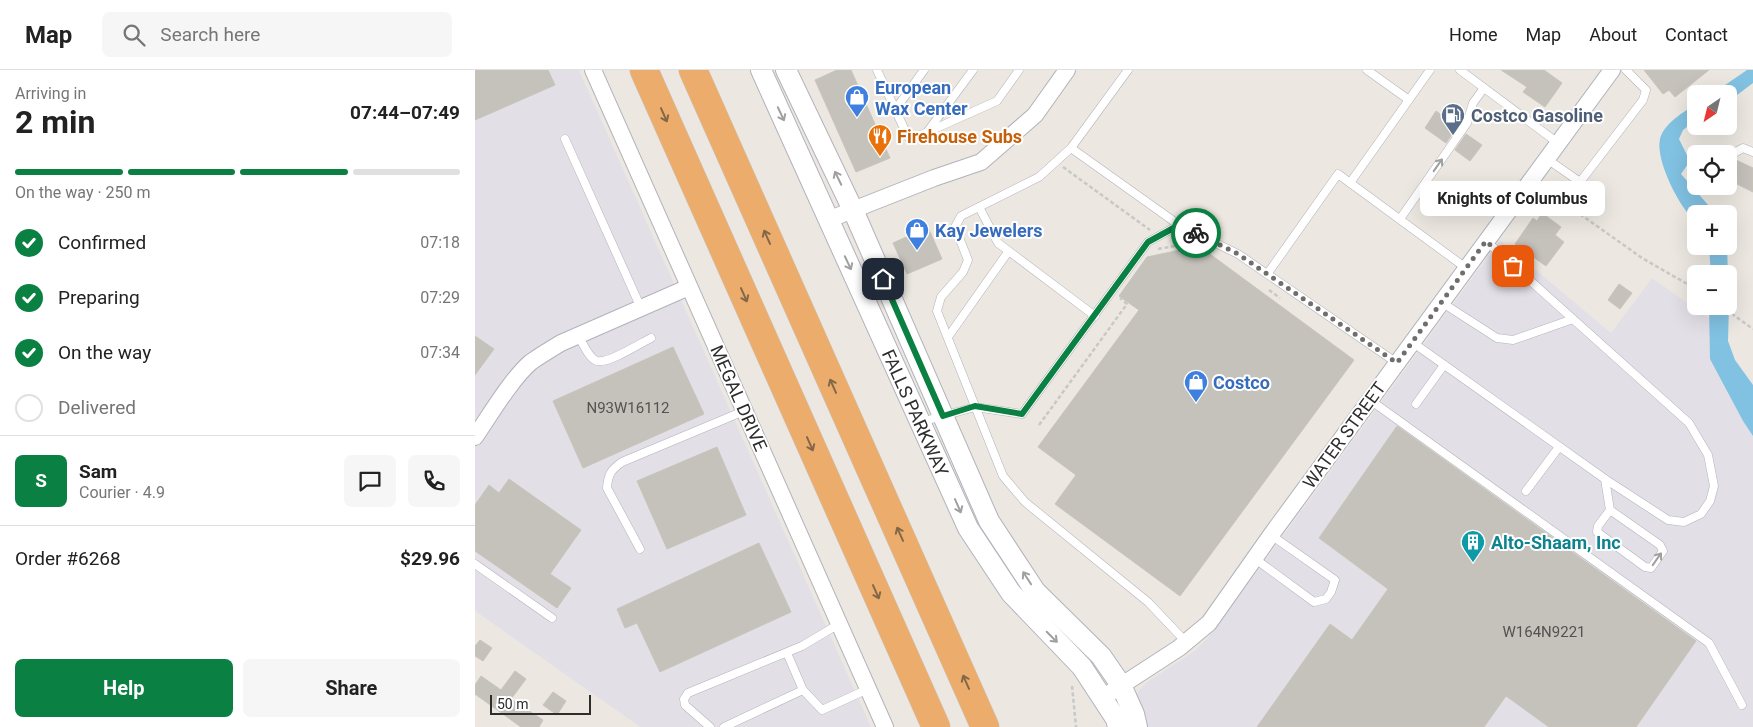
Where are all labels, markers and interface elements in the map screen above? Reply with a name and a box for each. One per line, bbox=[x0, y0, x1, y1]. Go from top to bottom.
search box bbox=[102, 12, 452, 57]
text: Map bbox=[25, 21, 72, 49]
icon: search bbox=[120, 21, 148, 49]
text: Search here bbox=[160, 23, 260, 46]
text: Home bbox=[1449, 24, 1498, 45]
text: Map bbox=[1526, 24, 1561, 45]
text: About bbox=[1589, 24, 1637, 45]
text: Contact bbox=[1665, 24, 1728, 45]
place label: European Wax Center bbox=[875, 77, 968, 119]
text: Arriving in bbox=[15, 84, 86, 103]
shop icon: European Wax Center bbox=[844, 84, 870, 118]
north arrow bbox=[1687, 85, 1737, 135]
map controls bbox=[1687, 85, 1737, 315]
text: 07:44–07:49 bbox=[350, 101, 460, 124]
fuel station icon: Costco Gasoline bbox=[1440, 102, 1466, 136]
text: 2 min bbox=[15, 103, 95, 141]
place label: Costco Gasoline bbox=[1471, 105, 1603, 126]
one-way arrow bbox=[777, 106, 787, 121]
one-way arrow bbox=[660, 107, 669, 122]
restaurant icon: Firehouse Subs bbox=[867, 123, 893, 157]
place label: Firehouse Subs bbox=[897, 126, 1022, 147]
button: locate bbox=[1687, 145, 1737, 195]
one-way arrow bbox=[1433, 158, 1443, 172]
one-way arrow bbox=[832, 171, 842, 186]
callout: Knights of Columbus bbox=[1421, 181, 1605, 216]
text: On the way · 250 m bbox=[15, 183, 151, 202]
text: Knights of Columbus bbox=[1437, 189, 1588, 208]
button: + bbox=[1687, 205, 1737, 255]
courier bbox=[1171, 208, 1221, 258]
shop icon: Kay Jewelers bbox=[904, 217, 930, 251]
icon: bike bbox=[1182, 219, 1210, 247]
place label: Kay Jewelers bbox=[935, 220, 1043, 241]
icon: check bbox=[15, 229, 43, 257]
one-way arrow bbox=[762, 230, 772, 245]
text: Confirmed bbox=[58, 231, 146, 254]
text: 07:18 bbox=[420, 233, 460, 252]
pin bbox=[1492, 245, 1534, 287]
icon: bag bbox=[1499, 252, 1527, 280]
one-way arrow bbox=[843, 255, 853, 270]
pin bbox=[862, 258, 904, 300]
icon: home bbox=[869, 265, 897, 293]
button: − bbox=[1687, 265, 1737, 315]
icon: check bbox=[15, 284, 43, 312]
text: Preparing bbox=[58, 286, 140, 309]
one-way arrow bbox=[740, 287, 750, 302]
text: 07:29 bbox=[420, 288, 460, 307]
icon: check bbox=[15, 339, 43, 367]
text: On the way bbox=[58, 341, 151, 364]
street label: MEGAL DRIVE bbox=[706, 342, 772, 454]
text: 07:34 bbox=[420, 343, 460, 362]
street label: FALLS PARKWAY bbox=[878, 346, 954, 479]
shop icon: Costco bbox=[1183, 369, 1209, 403]
place label: Costco bbox=[1213, 372, 1270, 393]
street label: WATER STREET bbox=[1298, 377, 1390, 492]
one-way arrow bbox=[828, 379, 838, 394]
text: Delivered bbox=[58, 396, 136, 419]
house number: N93W16112 bbox=[586, 399, 670, 417]
one-way arrow bbox=[806, 436, 816, 451]
button: chat bbox=[344, 455, 396, 507]
button: phone bbox=[408, 455, 460, 507]
text: Sam bbox=[79, 460, 117, 483]
text: S bbox=[35, 469, 47, 492]
text: Courier · 4.9 bbox=[79, 483, 165, 502]
one-way arrow bbox=[954, 498, 964, 513]
one-way arrow bbox=[894, 527, 904, 542]
building icon: Alto-Shaam, Inc bbox=[1460, 529, 1486, 563]
place label: Alto-Shaam, Inc bbox=[1491, 532, 1621, 553]
text: Order #6268 bbox=[15, 547, 121, 570]
text: $29.96 bbox=[400, 547, 460, 570]
one-way arrow bbox=[1652, 552, 1662, 566]
one-way arrow bbox=[1021, 571, 1031, 585]
one-way arrow bbox=[872, 584, 881, 599]
house number: W164N9221 bbox=[1502, 623, 1586, 641]
one-way arrow bbox=[1046, 631, 1058, 643]
button: Help bbox=[15, 659, 233, 717]
button: Share bbox=[243, 659, 460, 717]
one-way arrow bbox=[960, 675, 970, 690]
scale bar bbox=[490, 692, 591, 715]
text: 50 m bbox=[497, 696, 529, 712]

